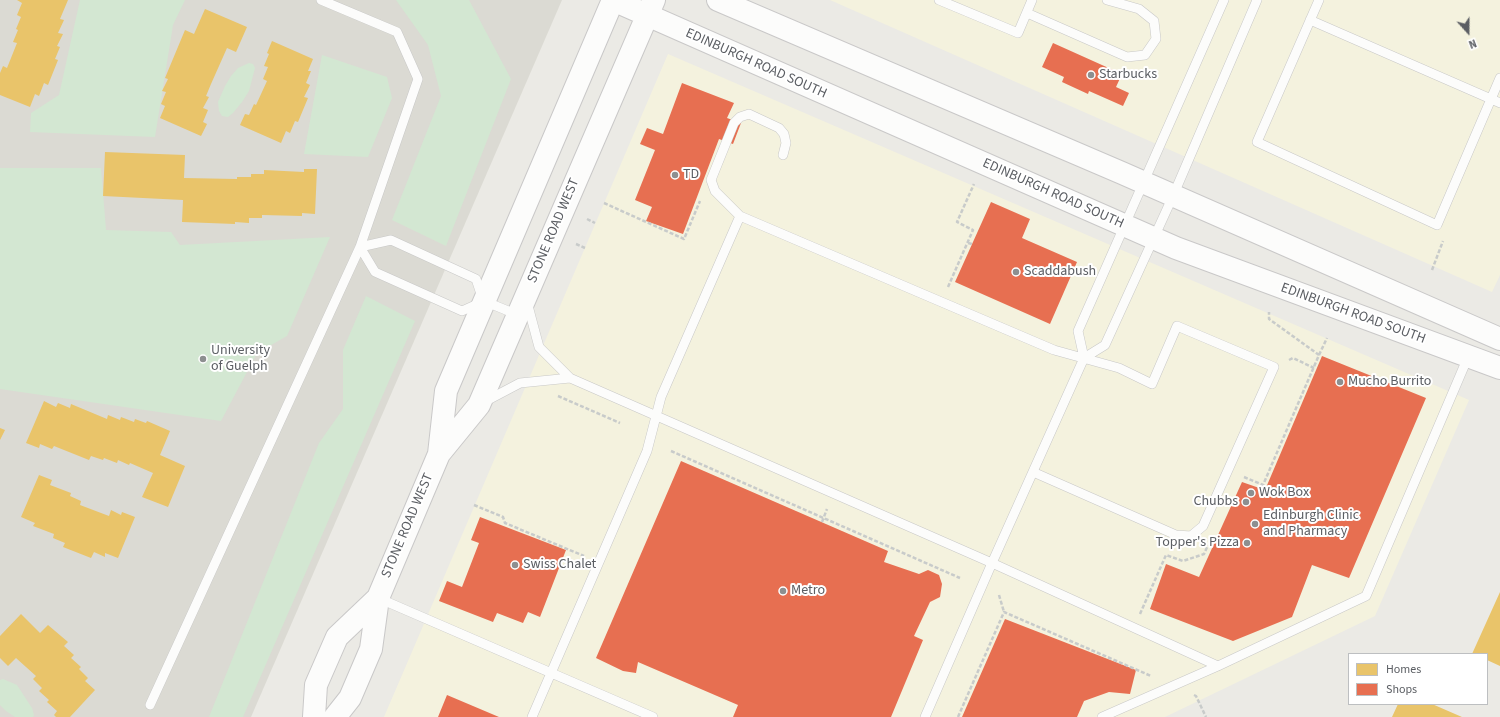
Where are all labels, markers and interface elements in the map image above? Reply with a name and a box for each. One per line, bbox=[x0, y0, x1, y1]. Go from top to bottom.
north arrow bbox=[1448, 12, 1488, 52]
street label: EDINBURGH ROAD SOUTH bbox=[683, 25, 829, 103]
text: N bbox=[1466, 35, 1479, 52]
place label: Starbucks bbox=[1099, 67, 1157, 83]
marker: Starbucks bbox=[1086, 70, 1096, 80]
street label: EDINBURGH ROAD SOUTH bbox=[980, 155, 1126, 233]
place label: TD bbox=[683, 167, 699, 183]
marker: TD bbox=[670, 170, 680, 180]
street label: STONE ROAD WEST bbox=[524, 176, 584, 286]
place label: Scaddabush bbox=[1024, 264, 1096, 280]
marker: Scaddabush bbox=[1011, 267, 1021, 277]
street label: EDINBURGH ROAD SOUTH bbox=[1278, 280, 1428, 348]
place label: University of Guelph bbox=[211, 343, 270, 376]
marker: University of Guelph bbox=[198, 354, 208, 364]
place label: Mucho Burrito bbox=[1348, 374, 1431, 390]
marker: Mucho Burrito bbox=[1335, 377, 1345, 387]
street label: STONE ROAD WEST bbox=[378, 471, 438, 581]
place label: Wok Box bbox=[1259, 485, 1309, 501]
marker: Wok Box bbox=[1246, 488, 1256, 498]
place label: Chubbs bbox=[1193, 494, 1238, 510]
marker: Chubbs bbox=[1241, 497, 1251, 507]
place label: Edinburgh Clinic and Pharmacy bbox=[1263, 508, 1359, 540]
marker: Edinburgh Clinic and Pharmacy bbox=[1250, 519, 1260, 529]
place label: Topper's Pizza bbox=[1156, 535, 1239, 551]
marker: Topper's Pizza bbox=[1242, 538, 1252, 548]
place label: Swiss Chalet bbox=[523, 557, 596, 573]
marker: Swiss Chalet bbox=[510, 560, 520, 570]
place label: Metro bbox=[791, 583, 825, 599]
marker: Metro bbox=[778, 586, 788, 596]
legend bbox=[1348, 653, 1488, 705]
text: Homes bbox=[1386, 661, 1421, 678]
text: Shops bbox=[1386, 681, 1417, 698]

